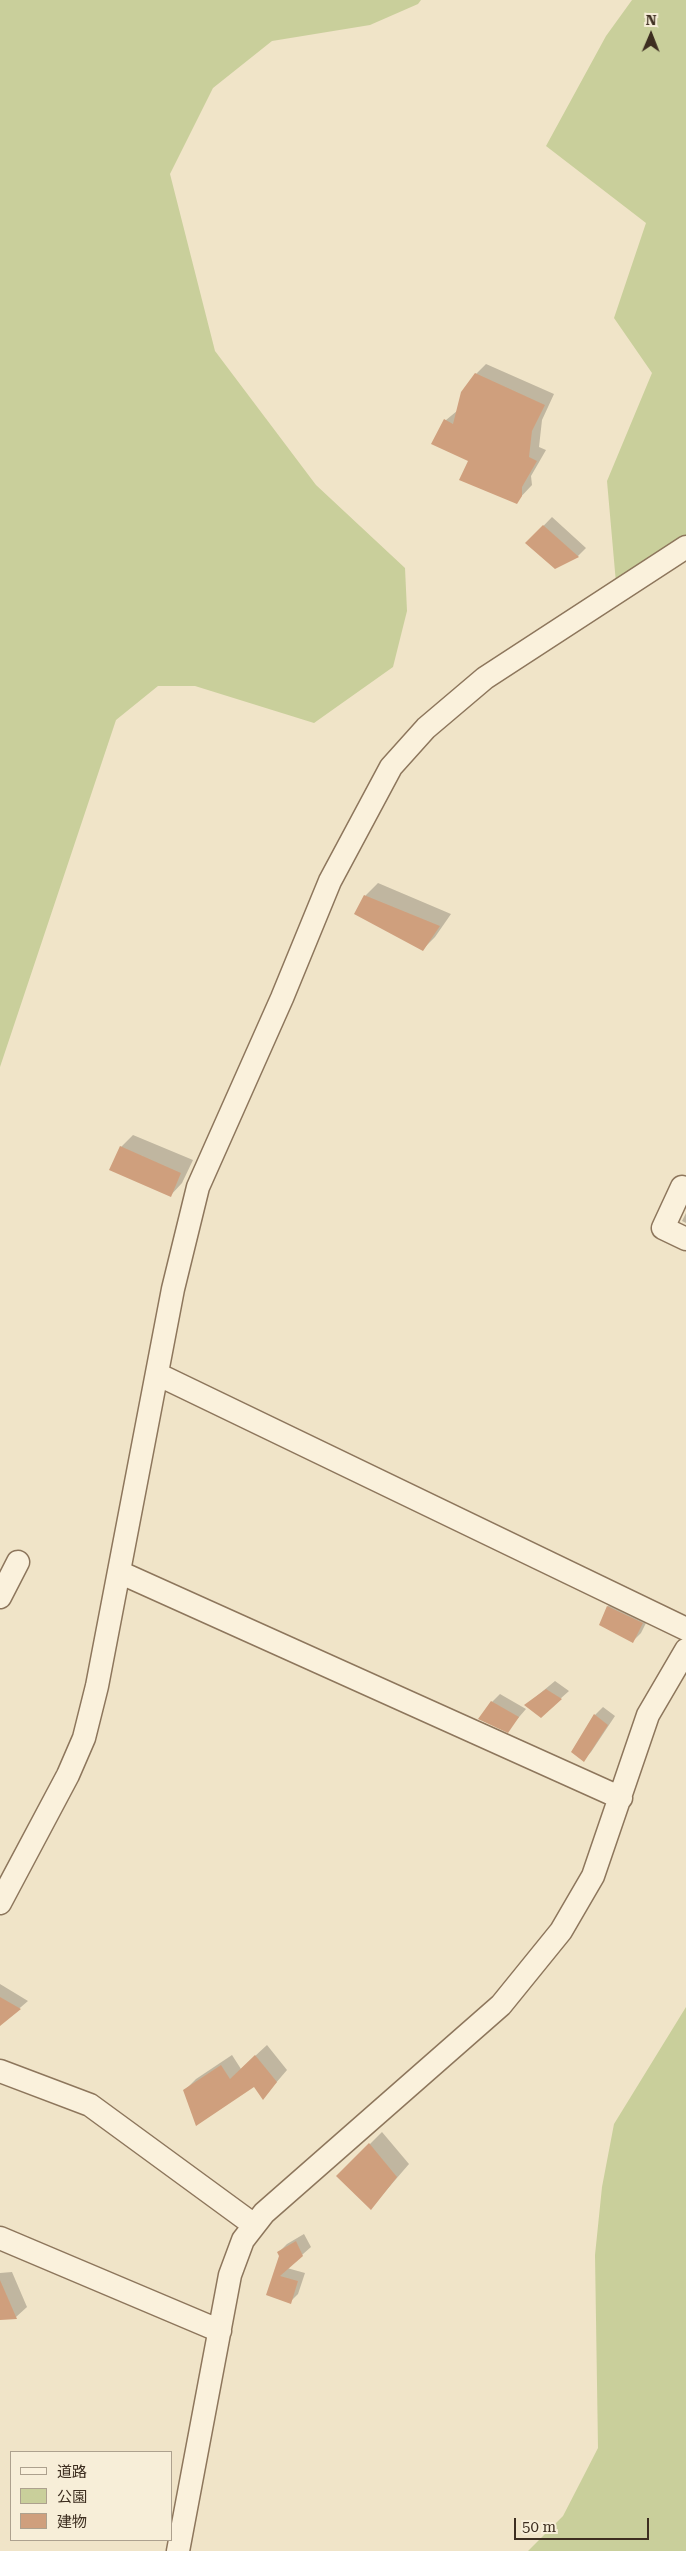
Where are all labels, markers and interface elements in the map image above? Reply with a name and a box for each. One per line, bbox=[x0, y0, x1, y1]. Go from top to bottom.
north arrow bbox=[626, 10, 676, 60]
text: N bbox=[646, 12, 657, 28]
legend bbox=[10, 2451, 172, 2541]
text: 道路 bbox=[57, 2463, 87, 2481]
text: 公園 bbox=[57, 2488, 87, 2506]
scale bar bbox=[516, 2508, 651, 2540]
text: 建物 bbox=[57, 2513, 87, 2531]
text: 50 m bbox=[522, 2518, 556, 2536]

